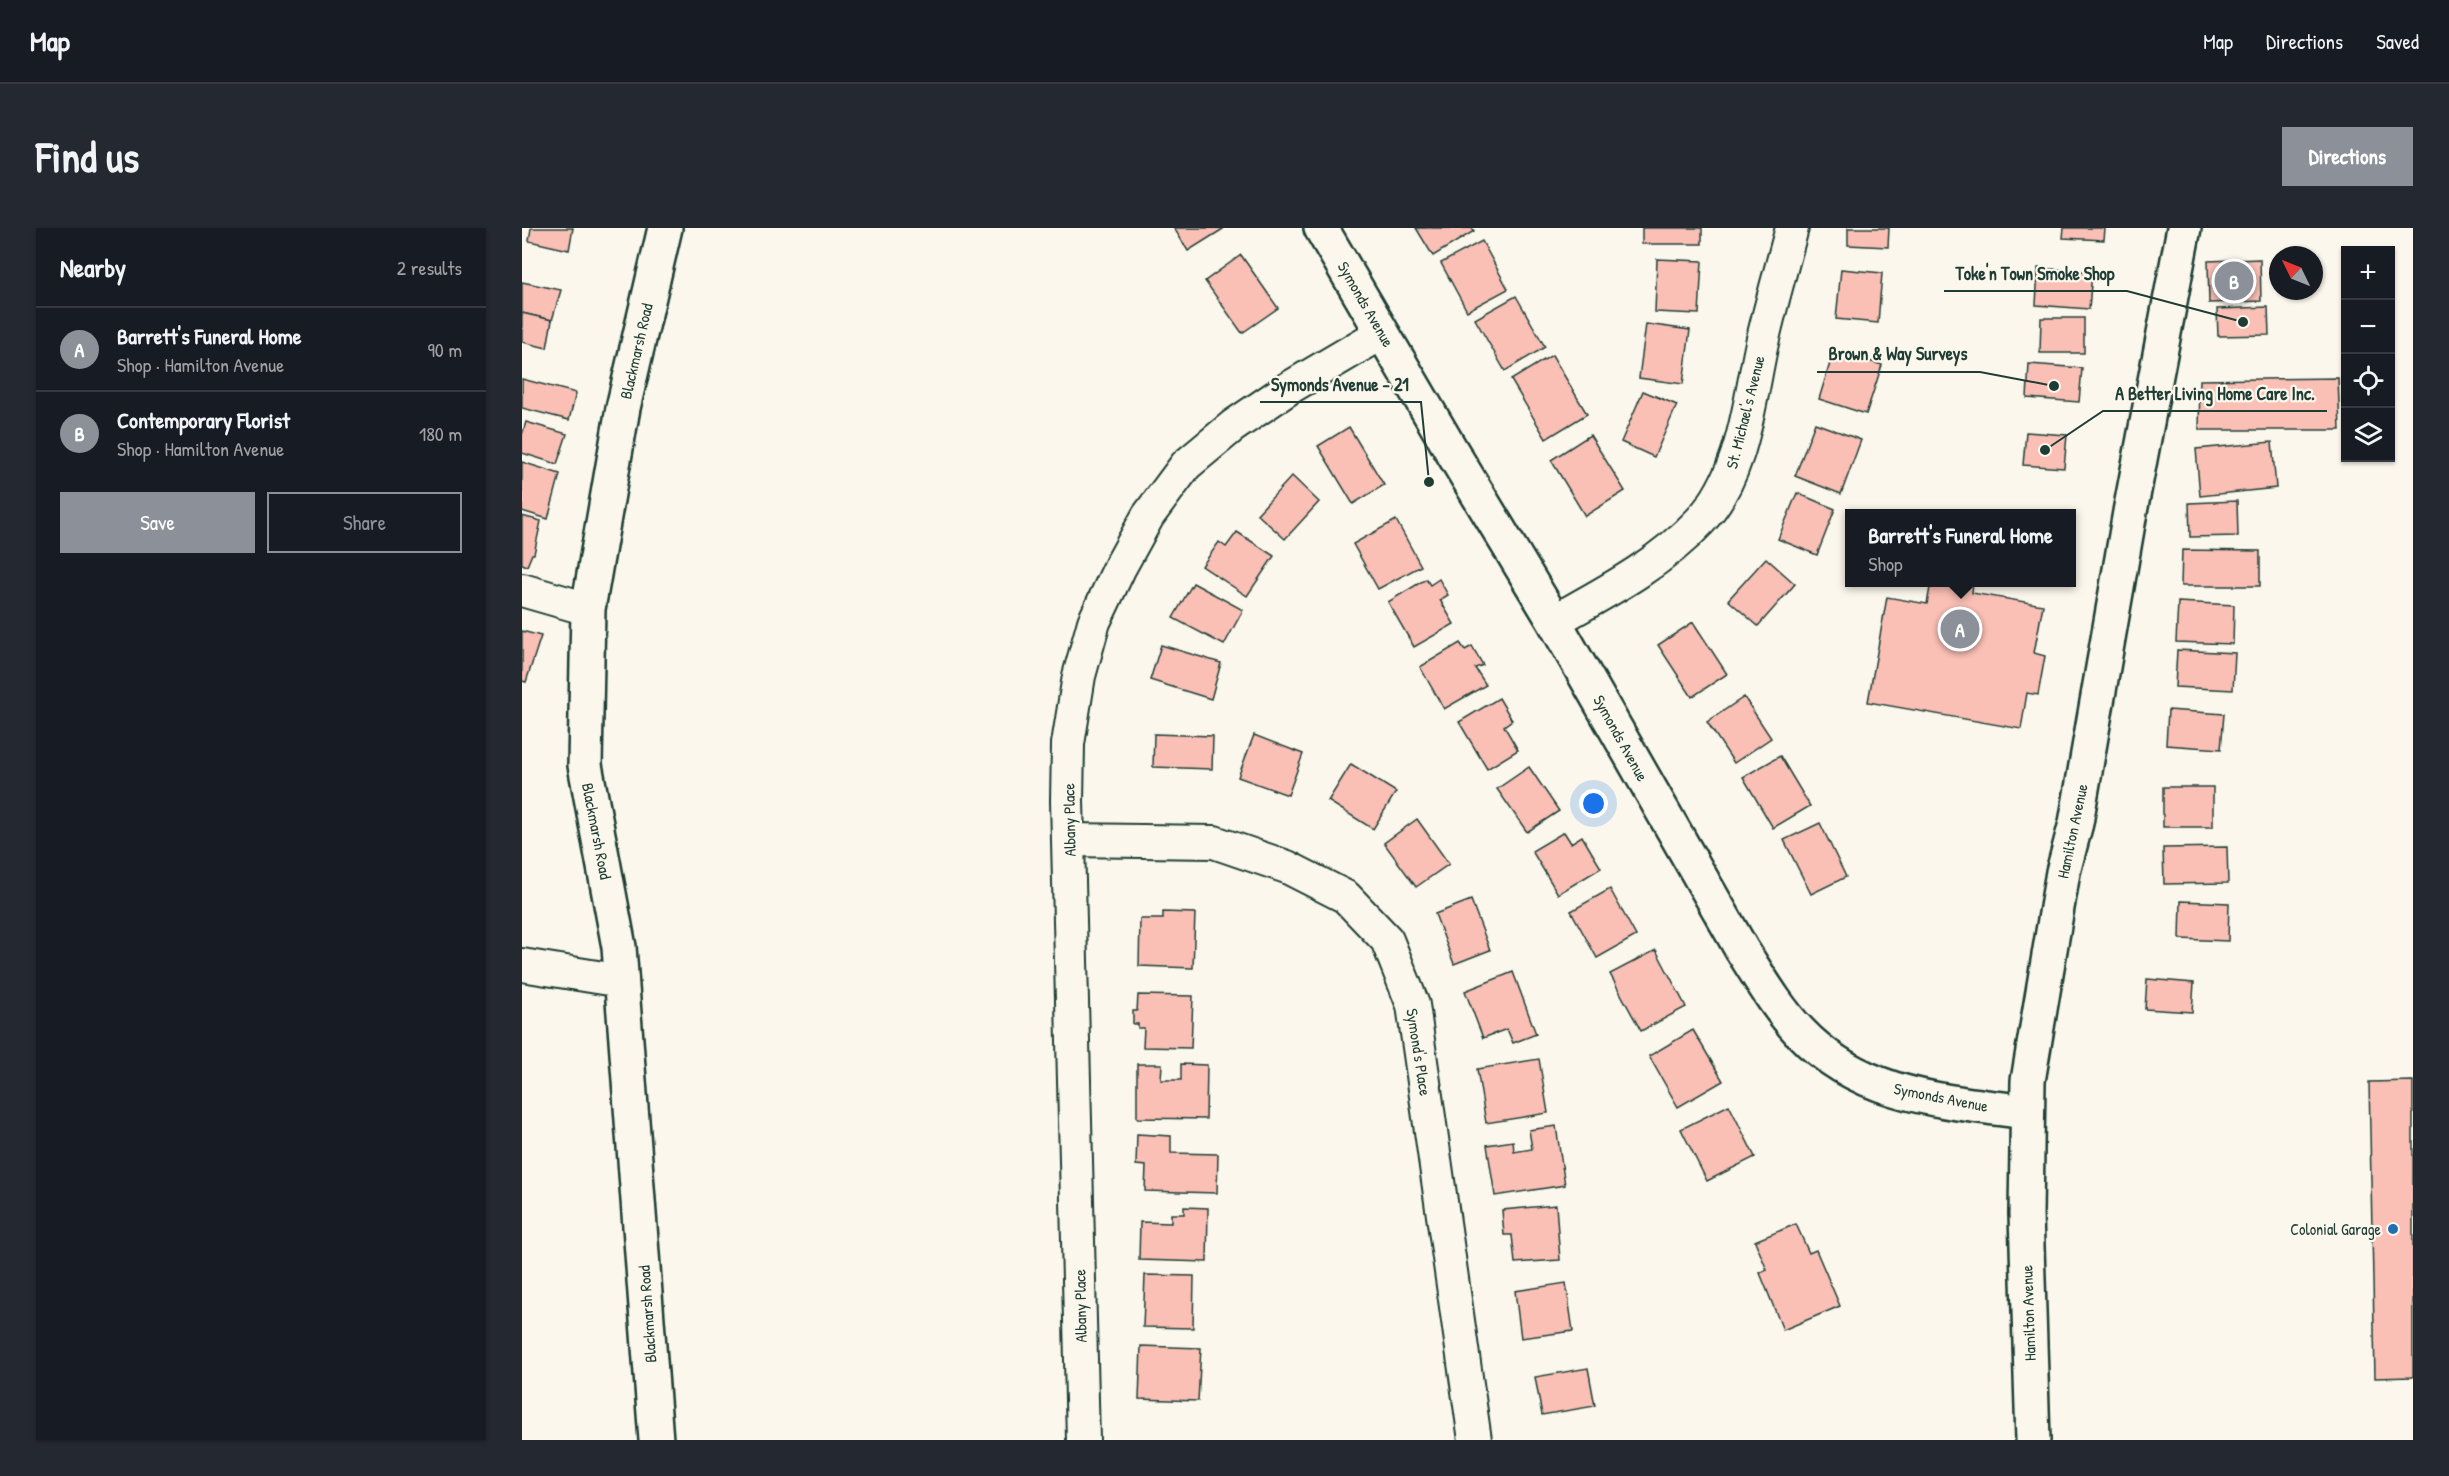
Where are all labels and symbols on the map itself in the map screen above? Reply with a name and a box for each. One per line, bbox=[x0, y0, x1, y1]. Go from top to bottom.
north arrow bbox=[2269, 246, 2323, 300]
callout: Toke'n Town Smoke Shop bbox=[1944, 255, 2127, 291]
street label: Symonds Avenue bbox=[1333, 257, 1400, 351]
pin: B bbox=[2214, 259, 2254, 304]
text: Toke'n Town Smoke Shop bbox=[1954, 261, 2115, 287]
street label: Blackmarsh Road bbox=[614, 301, 658, 401]
callout: Brown & Way Surveys bbox=[1817, 336, 1980, 372]
text: Brown & Way Surveys bbox=[1829, 341, 1967, 367]
street label: St. Michael's Avenue bbox=[1720, 352, 1770, 471]
callout: Symonds Avenue - 21 bbox=[1260, 366, 1421, 402]
text: Symonds Avenue - 21 bbox=[1271, 372, 1409, 398]
callout: A Better Living Home Care Inc. bbox=[2103, 375, 2327, 411]
text: A Better Living Home Care Inc. bbox=[2115, 381, 2315, 407]
pin: A bbox=[1940, 606, 1980, 652]
street label: Symonds Avenue bbox=[1588, 691, 1654, 786]
street label: Blackmarsh Road bbox=[577, 781, 617, 881]
street label: Hamilton Avenue bbox=[2051, 781, 2093, 880]
street label: Albany Place bbox=[1057, 782, 1081, 857]
your location bbox=[1579, 789, 1608, 818]
street label: Symond's Place bbox=[1401, 1007, 1437, 1098]
street label: Symonds Avenue bbox=[1892, 1077, 1990, 1117]
place label: Colonial Garage bbox=[2290, 1218, 2382, 1240]
marker: Colonial Garage bbox=[2386, 1222, 2400, 1236]
street label: Hamilton Avenue bbox=[2015, 1264, 2041, 1361]
street label: Blackmarsh Road bbox=[633, 1265, 661, 1363]
street label: Albany Place bbox=[1068, 1268, 1092, 1343]

